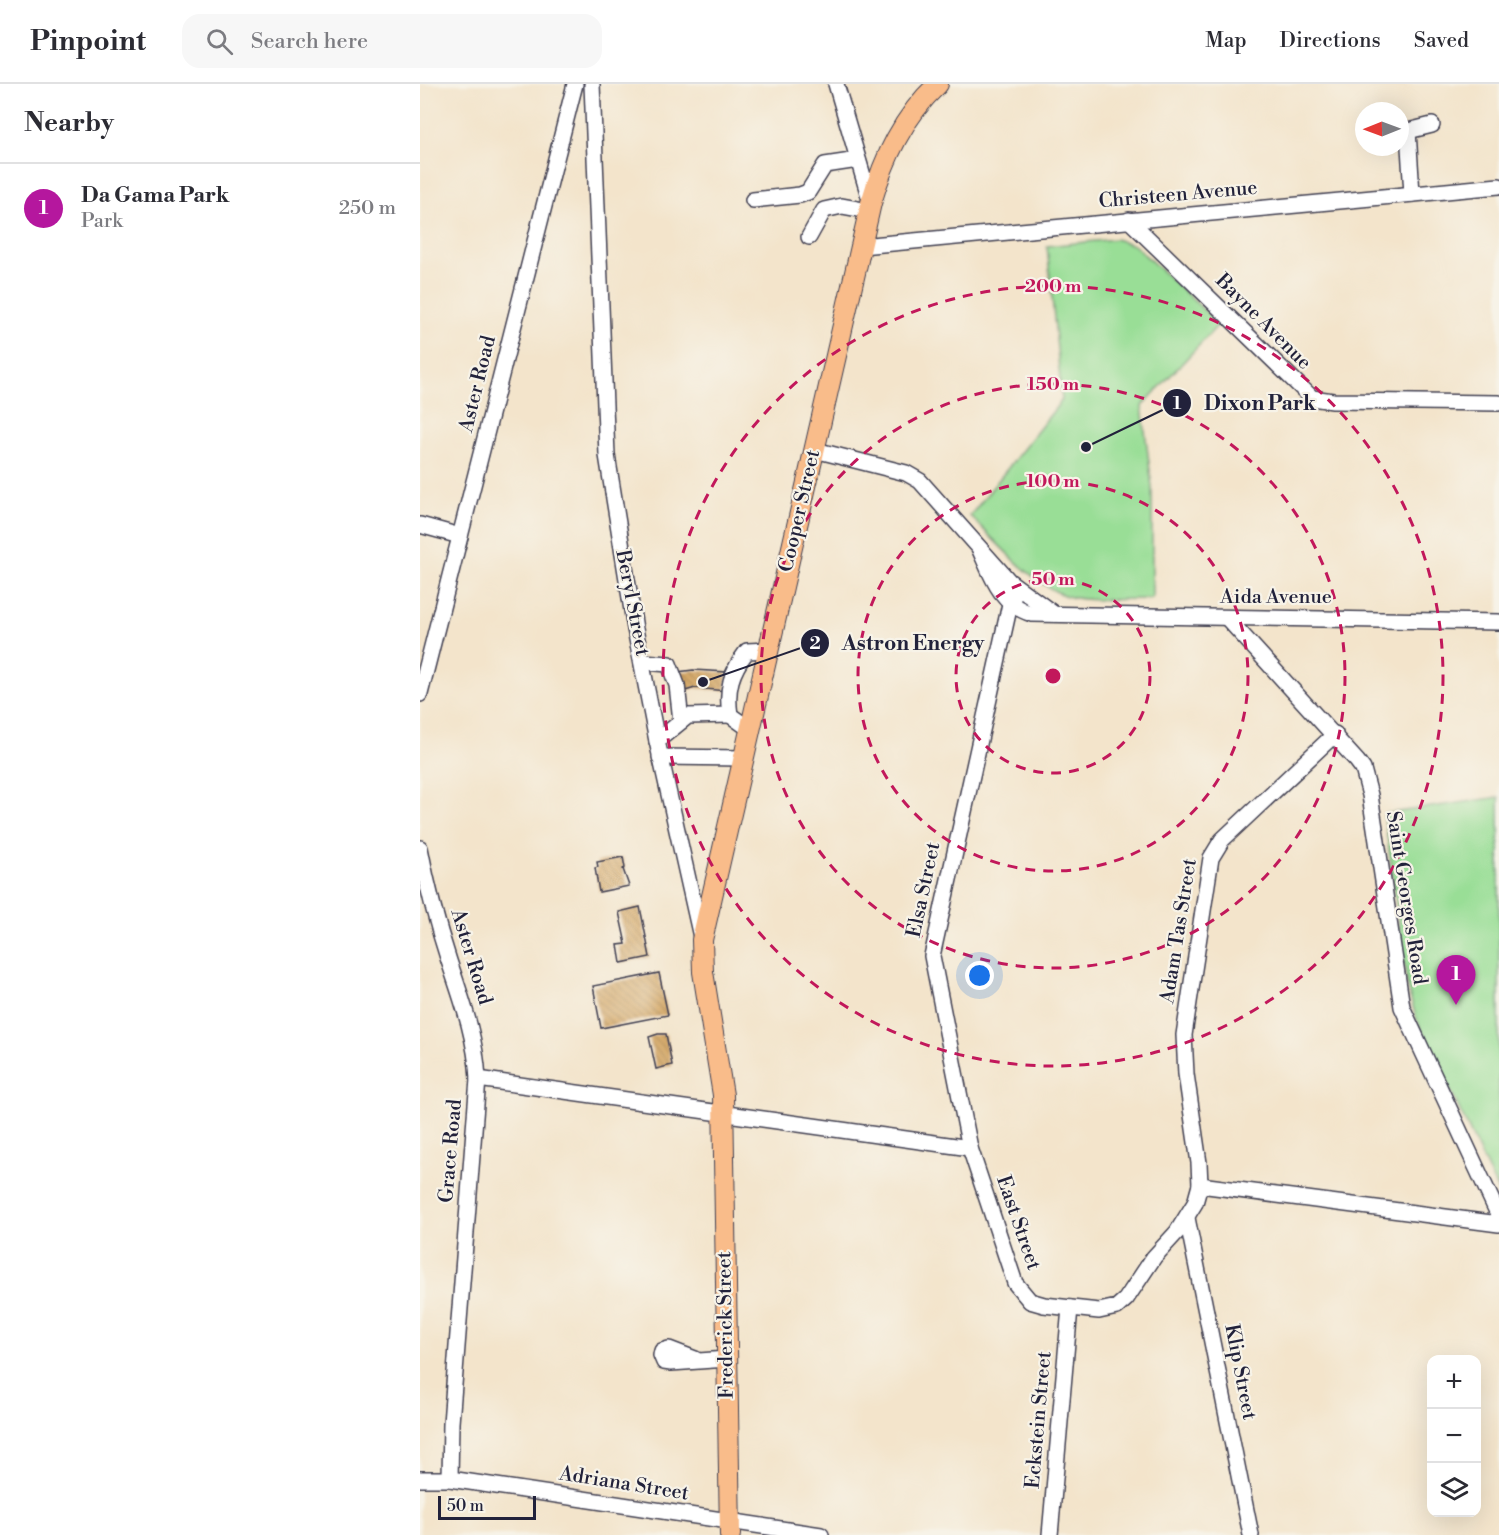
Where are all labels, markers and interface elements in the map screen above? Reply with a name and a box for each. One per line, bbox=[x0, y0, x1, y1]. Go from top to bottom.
search box bbox=[182, 14, 602, 68]
text: Pinpoint bbox=[30, 24, 146, 59]
icon: search bbox=[203, 25, 236, 58]
text: Search here bbox=[251, 28, 368, 55]
text: Map bbox=[1205, 28, 1247, 54]
text: Directions bbox=[1280, 28, 1381, 54]
text: Saved bbox=[1414, 28, 1469, 54]
north arrow bbox=[1355, 102, 1409, 156]
text: Nearby bbox=[24, 107, 114, 139]
street label: Christeen Avenue bbox=[1098, 176, 1258, 214]
text: Da Gama Park bbox=[81, 182, 229, 209]
text: 1 bbox=[39, 196, 48, 221]
text: 250 m bbox=[339, 196, 396, 221]
text: Park bbox=[81, 209, 123, 234]
street label: Bayne Avenue bbox=[1209, 268, 1316, 375]
text: 200 m bbox=[1025, 275, 1082, 298]
street label: Aster Road bbox=[454, 332, 502, 436]
text: 150 m bbox=[1027, 373, 1080, 396]
callout: Dixon Park bbox=[1162, 383, 1328, 422]
text: Dixon Park bbox=[1204, 391, 1317, 417]
text: 1 bbox=[1173, 392, 1182, 415]
street label: Cooper Street bbox=[774, 447, 826, 575]
text: 100 m bbox=[1026, 470, 1080, 493]
street label: Beryl Street bbox=[609, 547, 655, 658]
text: 50 m bbox=[1031, 568, 1075, 591]
street label: Aida Avenue bbox=[1219, 585, 1332, 610]
callout: Astron Energy bbox=[800, 624, 996, 663]
text: Astron Energy bbox=[841, 631, 985, 657]
text: 2 bbox=[809, 632, 821, 655]
centre of rings bbox=[1043, 666, 1063, 686]
street label: Saint Georges Road bbox=[1380, 809, 1432, 987]
street label: Elsa Street bbox=[902, 840, 946, 940]
street label: Adam Tas Street bbox=[1155, 857, 1203, 1006]
street label: Aster Road bbox=[444, 905, 498, 1009]
pin: 1 bbox=[1436, 956, 1476, 1005]
your location bbox=[965, 961, 994, 990]
street label: Grace Road bbox=[434, 1097, 468, 1204]
street label: East Street bbox=[990, 1172, 1046, 1274]
street label: Frederick Street bbox=[712, 1251, 740, 1399]
street label: Klip Street bbox=[1218, 1322, 1262, 1422]
street label: Eckstein Street bbox=[1021, 1350, 1057, 1490]
map controls bbox=[1427, 1355, 1481, 1517]
button: + bbox=[1427, 1355, 1481, 1409]
button: − bbox=[1427, 1409, 1481, 1463]
street label: Adriana Street bbox=[556, 1461, 691, 1507]
button: layers bbox=[1427, 1463, 1481, 1517]
scale bar bbox=[438, 1493, 536, 1520]
text: 50 m bbox=[447, 1496, 484, 1516]

